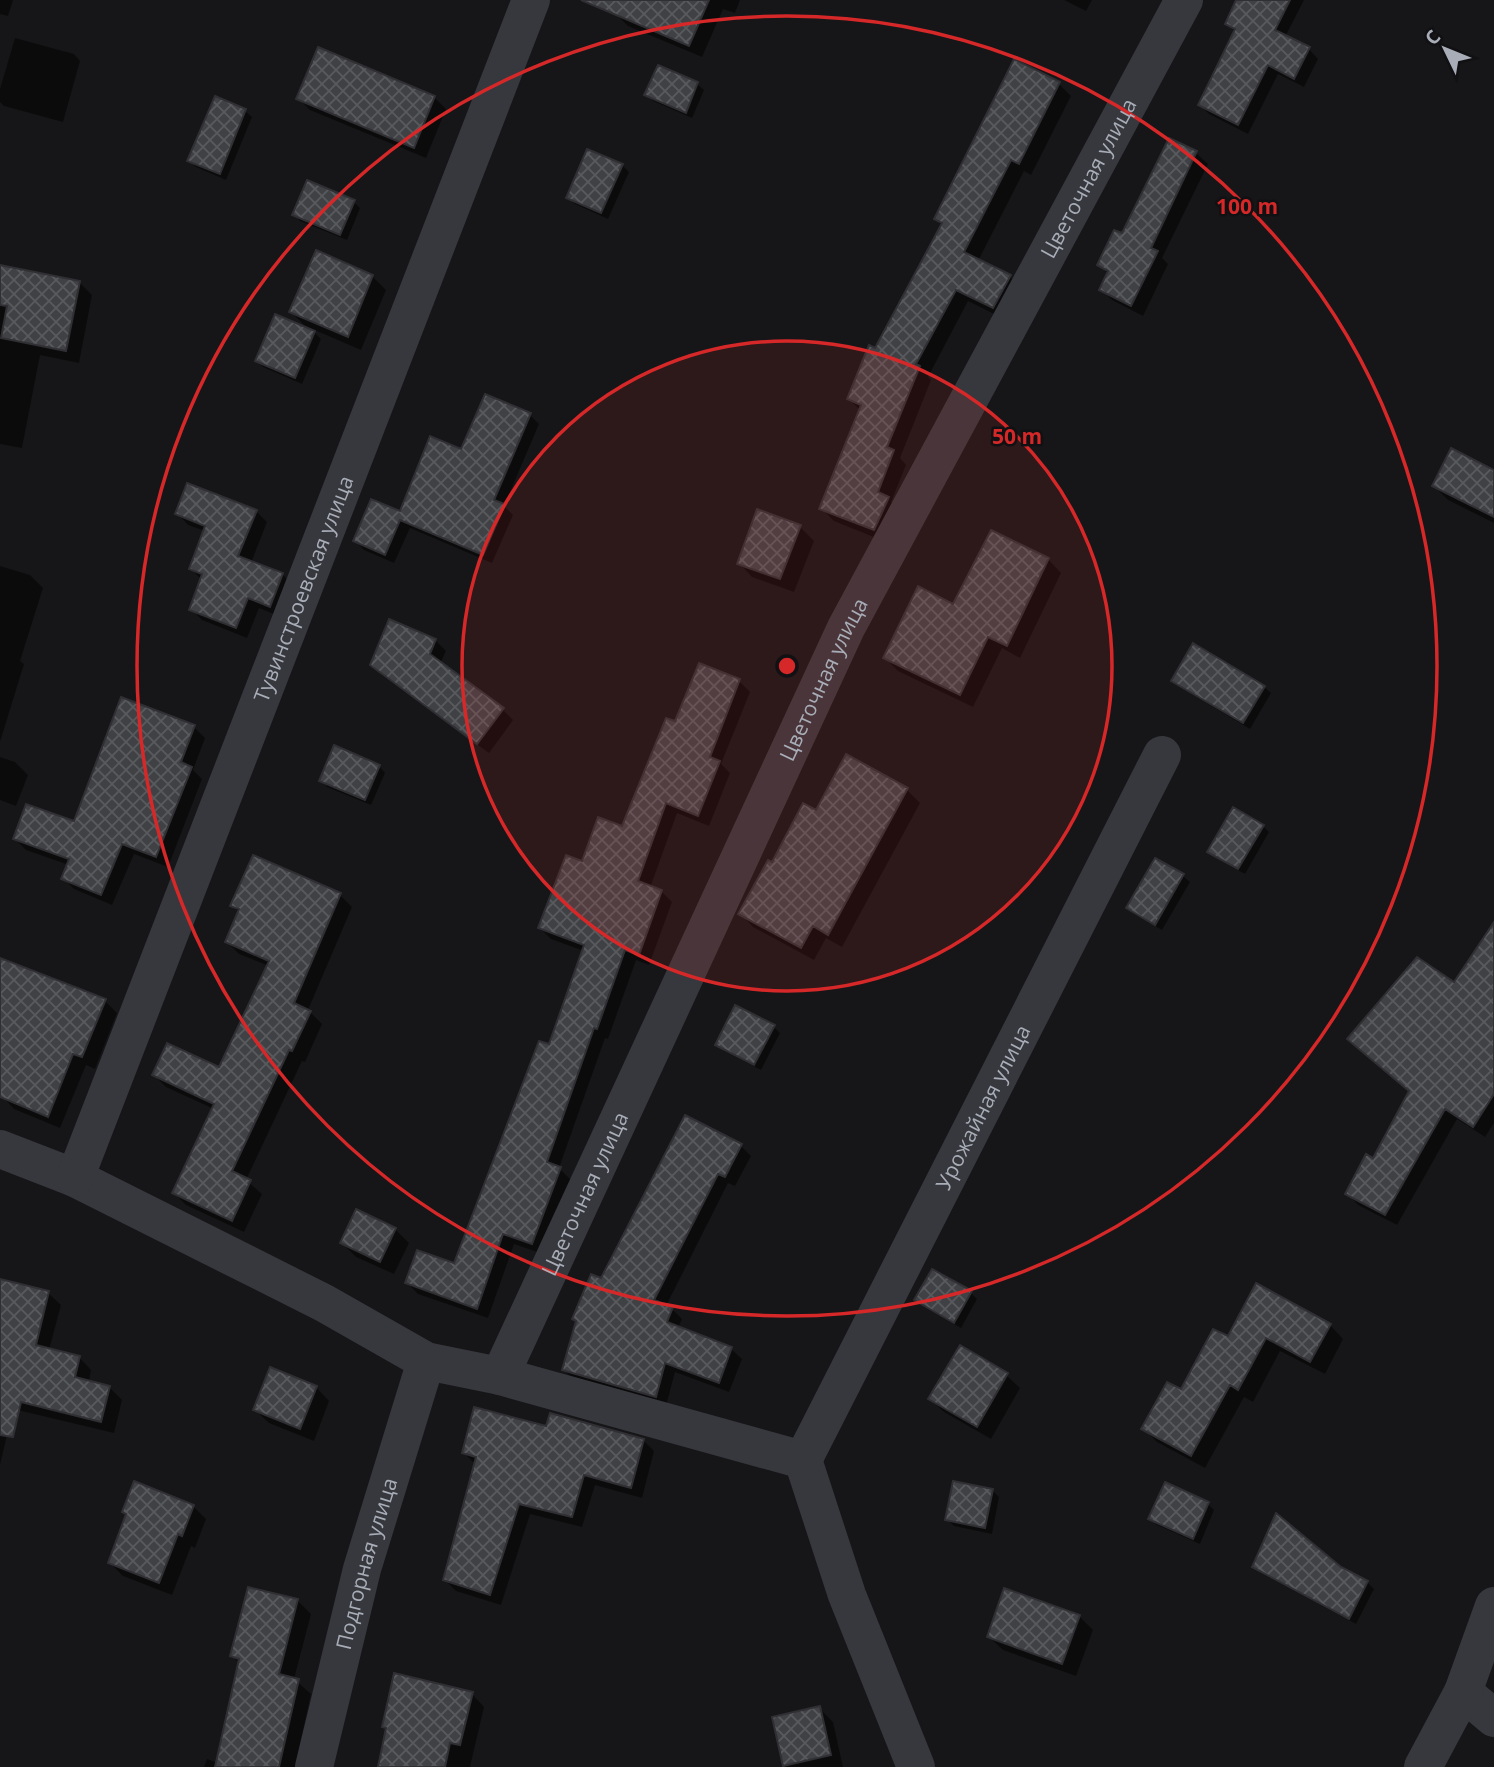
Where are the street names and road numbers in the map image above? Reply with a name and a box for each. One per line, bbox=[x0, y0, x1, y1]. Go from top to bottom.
street label: Цветочная улица bbox=[1034, 93, 1142, 263]
street label: Тувинстроевская улица bbox=[247, 471, 360, 706]
street label: Цветочная улица bbox=[772, 593, 874, 765]
street label: Урожайная улица bbox=[929, 1020, 1036, 1194]
street label: Цветочная улица bbox=[534, 1107, 634, 1280]
street label: Подгорная улица bbox=[329, 1474, 403, 1652]

